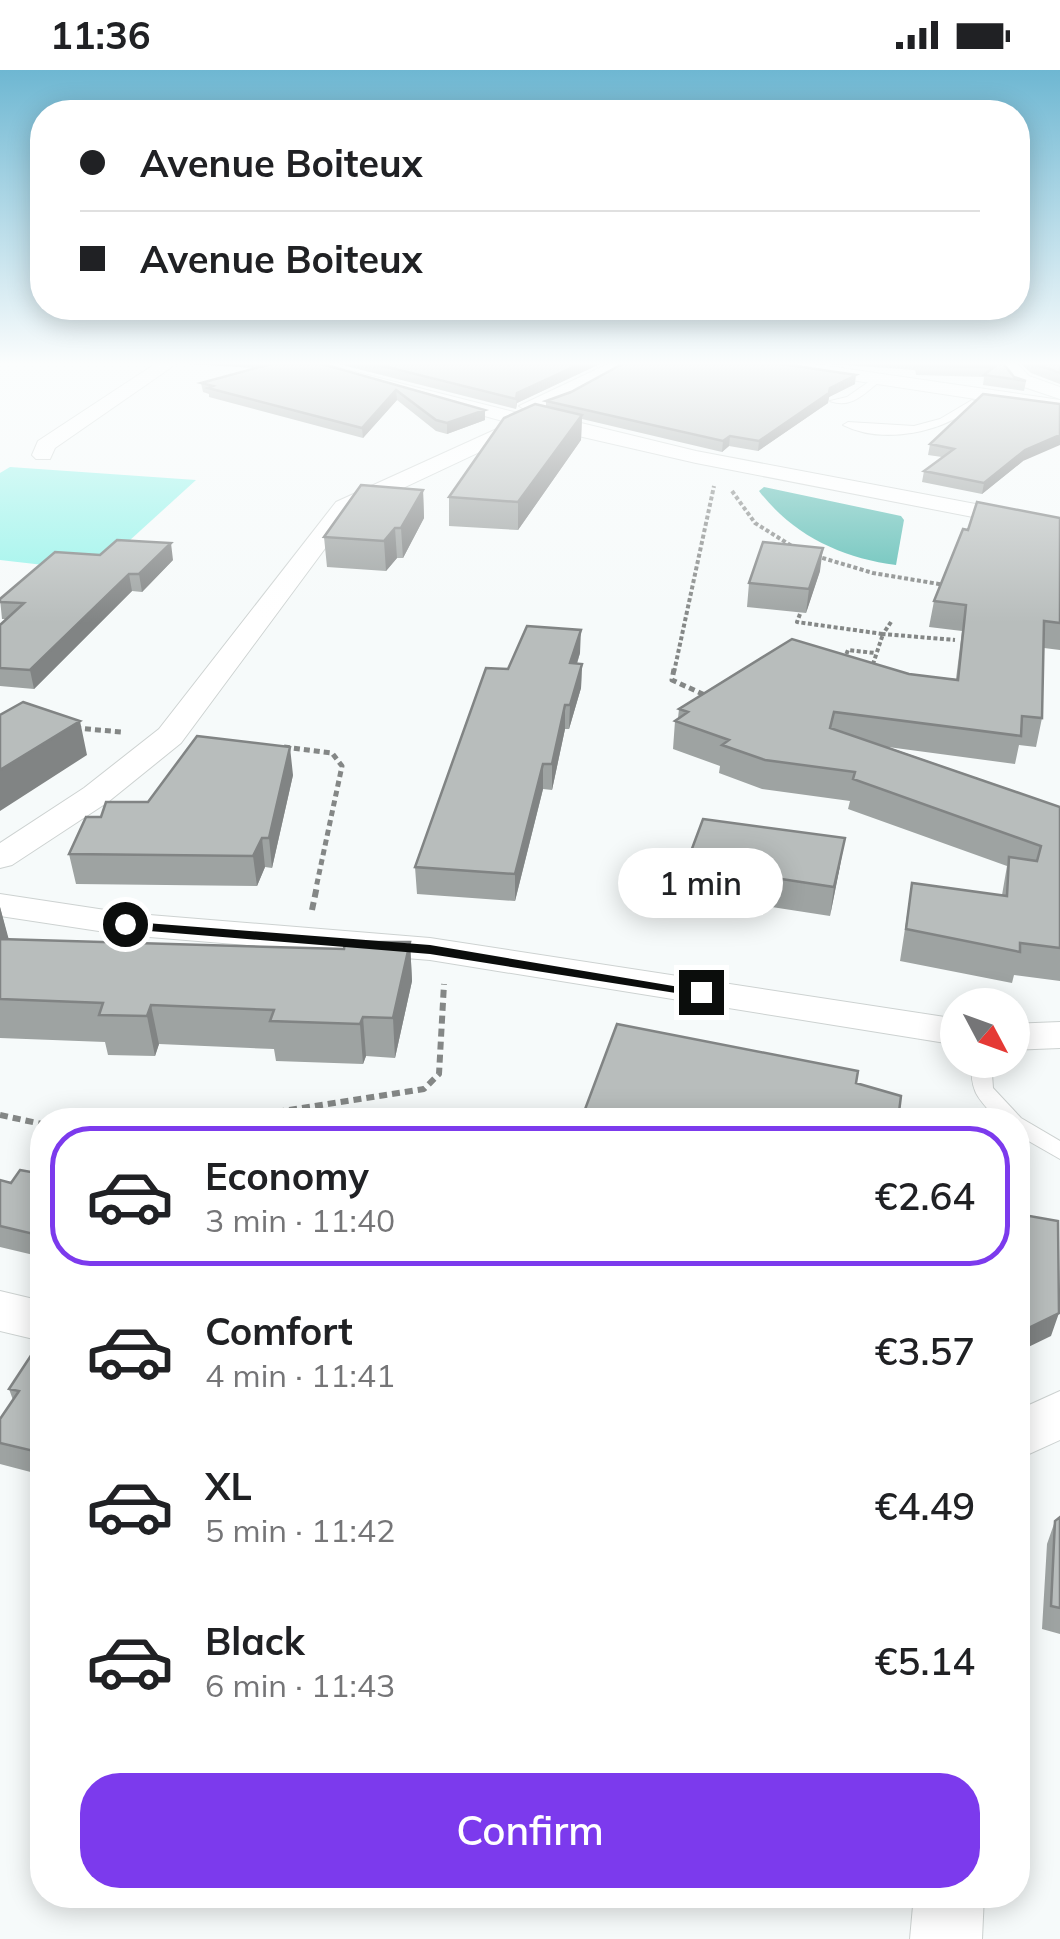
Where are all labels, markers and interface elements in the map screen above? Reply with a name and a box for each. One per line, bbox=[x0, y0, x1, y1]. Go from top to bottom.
text: 11:36 bbox=[50, 11, 151, 59]
text: Avenue Boiteux bbox=[140, 139, 423, 187]
text: Avenue Boiteux bbox=[140, 235, 423, 283]
callout: 1 min bbox=[618, 847, 784, 917]
text: 1 min bbox=[659, 863, 742, 903]
route start bbox=[103, 902, 148, 947]
route end bbox=[679, 970, 724, 1015]
north arrow bbox=[940, 988, 1030, 1078]
map controls bbox=[940, 988, 1030, 1078]
icon: car bbox=[85, 1151, 175, 1241]
text: Economy bbox=[205, 1152, 369, 1200]
text: €2.64 bbox=[875, 1172, 975, 1220]
text: 3 min · 11:40 bbox=[205, 1200, 395, 1240]
icon: car bbox=[85, 1306, 175, 1396]
text: Comfort bbox=[205, 1307, 353, 1355]
text: €3.57 bbox=[875, 1327, 975, 1375]
text: 4 min · 11:41 bbox=[205, 1355, 395, 1395]
icon: car bbox=[85, 1461, 175, 1551]
text: XL bbox=[205, 1462, 252, 1510]
text: €4.49 bbox=[875, 1482, 975, 1530]
text: 5 min · 11:42 bbox=[205, 1510, 395, 1550]
icon: car bbox=[85, 1616, 175, 1706]
text: Black bbox=[205, 1617, 305, 1665]
text: €5.14 bbox=[875, 1637, 975, 1685]
text: 6 min · 11:43 bbox=[205, 1665, 395, 1705]
button: Confirm bbox=[80, 1773, 980, 1888]

